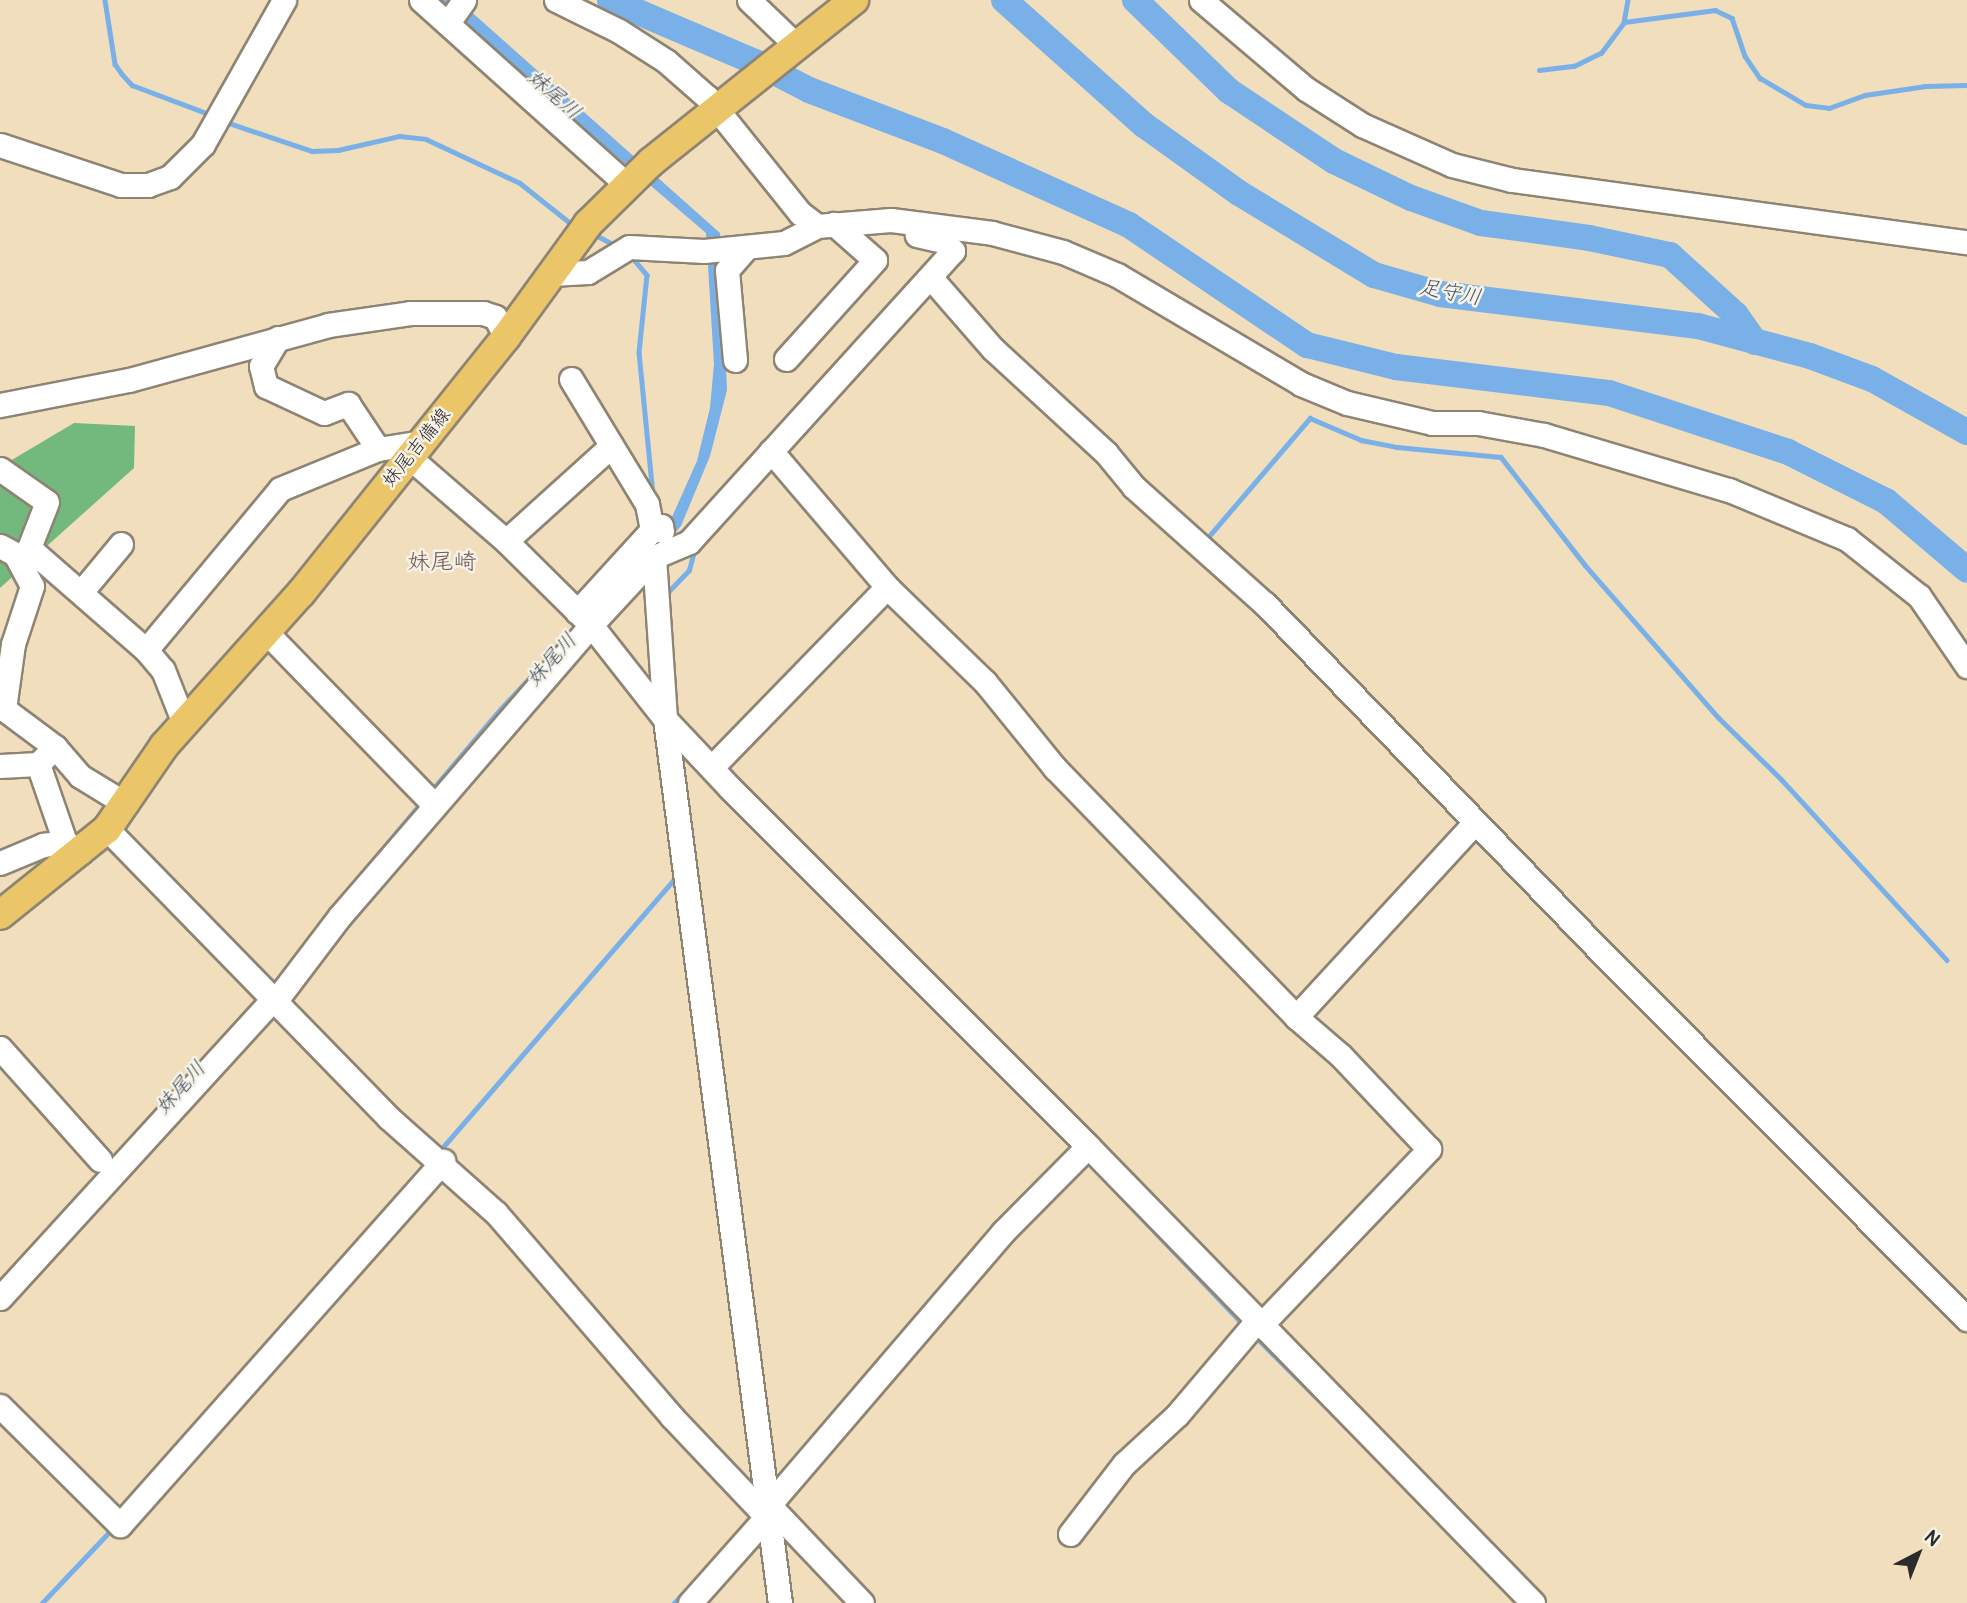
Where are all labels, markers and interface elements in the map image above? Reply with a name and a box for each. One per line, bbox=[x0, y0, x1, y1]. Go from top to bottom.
water label: 妹尾川 bbox=[522, 65, 586, 125]
water label: 足守川 bbox=[1417, 275, 1483, 311]
street label: 妹尾吉備線 bbox=[378, 404, 456, 492]
district label: 妹尾崎 bbox=[408, 548, 476, 576]
water label: 妹尾川 bbox=[522, 628, 582, 692]
water label: 妹尾川 bbox=[151, 1056, 211, 1120]
north arrow bbox=[1883, 1519, 1953, 1589]
text: N bbox=[1919, 1525, 1945, 1552]

